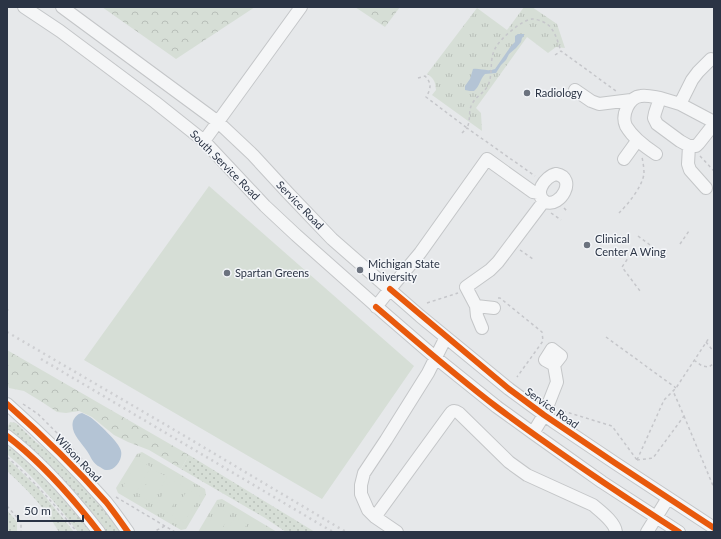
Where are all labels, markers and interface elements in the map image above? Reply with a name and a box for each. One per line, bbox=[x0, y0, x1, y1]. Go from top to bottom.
place label: Radiology bbox=[535, 86, 583, 99]
marker: Radiology bbox=[522, 88, 532, 98]
street label: South Service Road bbox=[188, 127, 263, 202]
street label: Service Road bbox=[274, 178, 327, 232]
place label: Clinical Center A Wing bbox=[595, 232, 666, 258]
marker: Clinical Center A Wing bbox=[582, 240, 592, 250]
place label: Michigan State University bbox=[368, 257, 440, 283]
marker: Michigan State University bbox=[355, 265, 365, 275]
place label: Spartan Greens bbox=[235, 266, 309, 279]
marker: Spartan Greens bbox=[222, 268, 232, 278]
street label: Service Road bbox=[523, 384, 582, 431]
street label: Wilson Road bbox=[53, 431, 104, 484]
scale bar bbox=[18, 497, 83, 523]
text: 50 m bbox=[24, 503, 51, 518]

